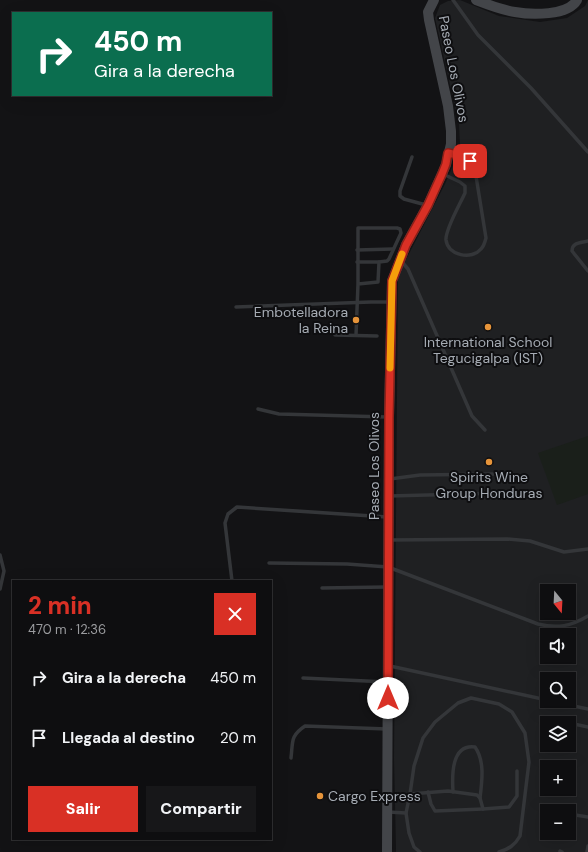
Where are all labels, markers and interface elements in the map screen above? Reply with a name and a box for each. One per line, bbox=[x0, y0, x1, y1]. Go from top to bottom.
street label: Paseo Los Olivos bbox=[435, 14, 473, 124]
text: 450 m bbox=[94, 23, 182, 60]
icon: right bbox=[28, 28, 80, 80]
text: Gira a la derecha bbox=[94, 59, 235, 83]
pin bbox=[453, 144, 487, 178]
icon: arrive bbox=[459, 150, 481, 172]
place label: Embotelladora la Reina bbox=[254, 303, 348, 337]
marker: Embotelladora la Reina bbox=[351, 315, 361, 325]
marker: International School Tegucigalpa (IST) bbox=[483, 322, 493, 332]
place label: International School Tegucigalpa (IST) bbox=[424, 333, 552, 367]
street label: Paseo Los Olivos bbox=[365, 412, 383, 520]
marker: Spirits Wine Group Honduras bbox=[484, 457, 494, 467]
place label: Spirits Wine Group Honduras bbox=[436, 468, 542, 502]
north arrow bbox=[540, 584, 576, 620]
map controls bbox=[540, 584, 576, 840]
text: 2 min bbox=[28, 590, 92, 621]
button: close bbox=[214, 593, 256, 635]
text: 470 m · 12:36 bbox=[28, 621, 106, 638]
button: sound bbox=[540, 628, 576, 664]
icon: right bbox=[28, 667, 50, 689]
text: Gira a la derecha bbox=[62, 668, 186, 688]
text: 450 m bbox=[210, 668, 256, 688]
button: search bbox=[540, 672, 576, 708]
position arrow bbox=[367, 677, 409, 719]
button: layers bbox=[540, 716, 576, 752]
icon: arrive bbox=[28, 727, 50, 749]
text: Llegada al destino bbox=[62, 728, 195, 748]
text: 20 m bbox=[220, 728, 256, 748]
button: + bbox=[540, 760, 576, 796]
button: Salir bbox=[28, 786, 138, 832]
button: Compartir bbox=[146, 786, 256, 832]
place label: Cargo Express bbox=[328, 787, 421, 805]
marker: Cargo Express bbox=[315, 791, 325, 801]
button: − bbox=[540, 804, 576, 840]

